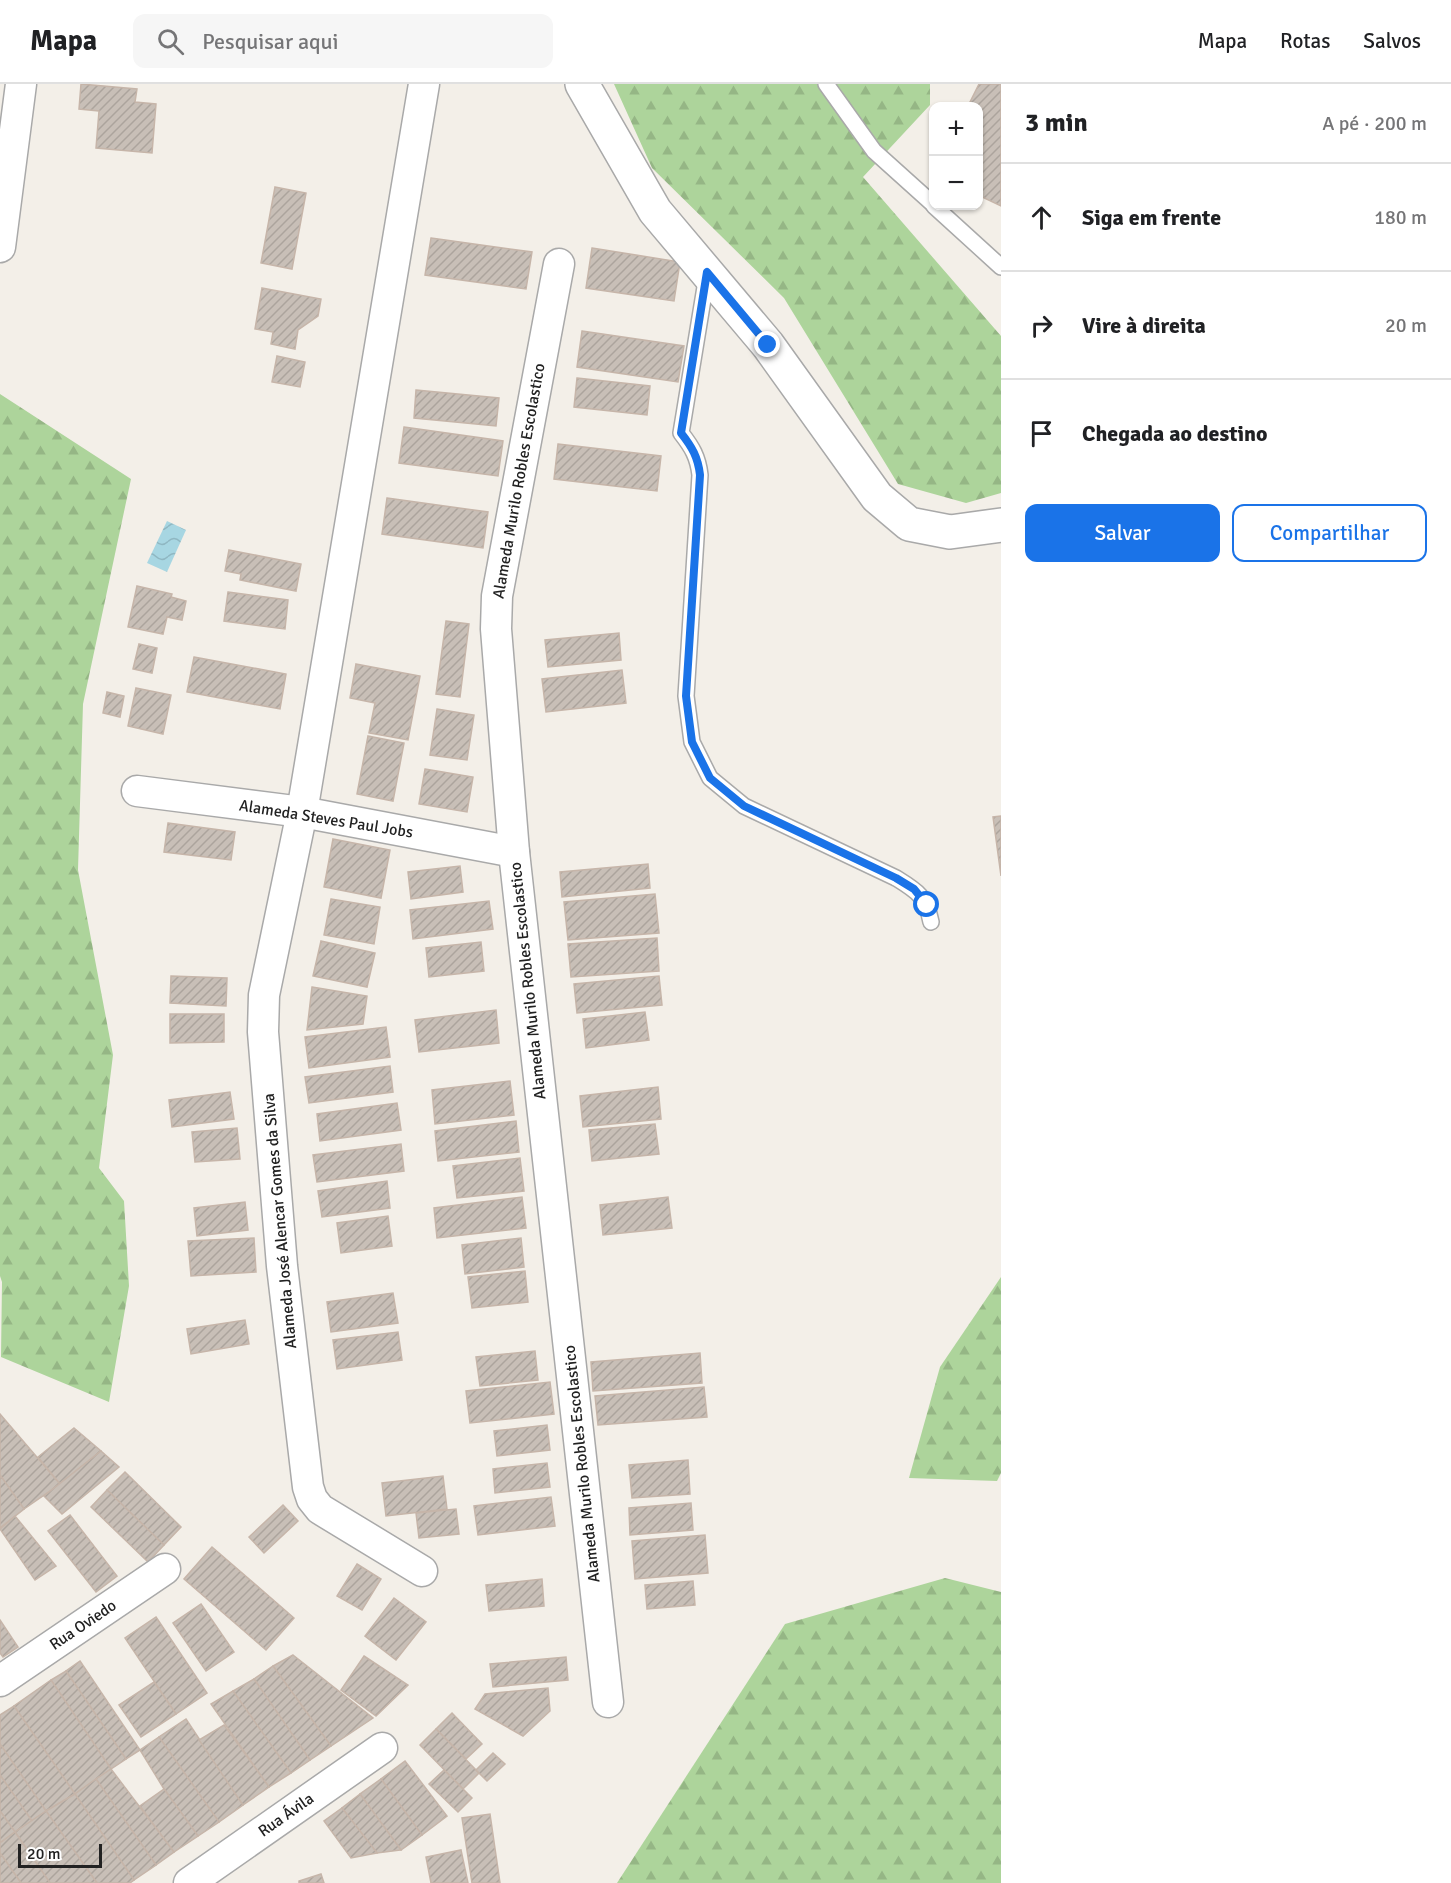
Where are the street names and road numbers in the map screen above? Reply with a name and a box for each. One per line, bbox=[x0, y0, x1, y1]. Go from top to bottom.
street label: Alameda Murilo Robles Escolastico bbox=[488, 362, 550, 600]
street label: Alameda Steves Paul Jobs bbox=[238, 795, 414, 843]
street label: Alameda Murilo Robles Escolastico bbox=[506, 861, 550, 1101]
street label: Alameda José Alencar Gomes da Silva bbox=[259, 1092, 301, 1350]
street label: Alameda Murilo Robles Escolastico bbox=[560, 1344, 604, 1584]
street label: Rua Oviedo bbox=[46, 1595, 120, 1655]
street label: Rua Ávila bbox=[254, 1789, 318, 1841]

